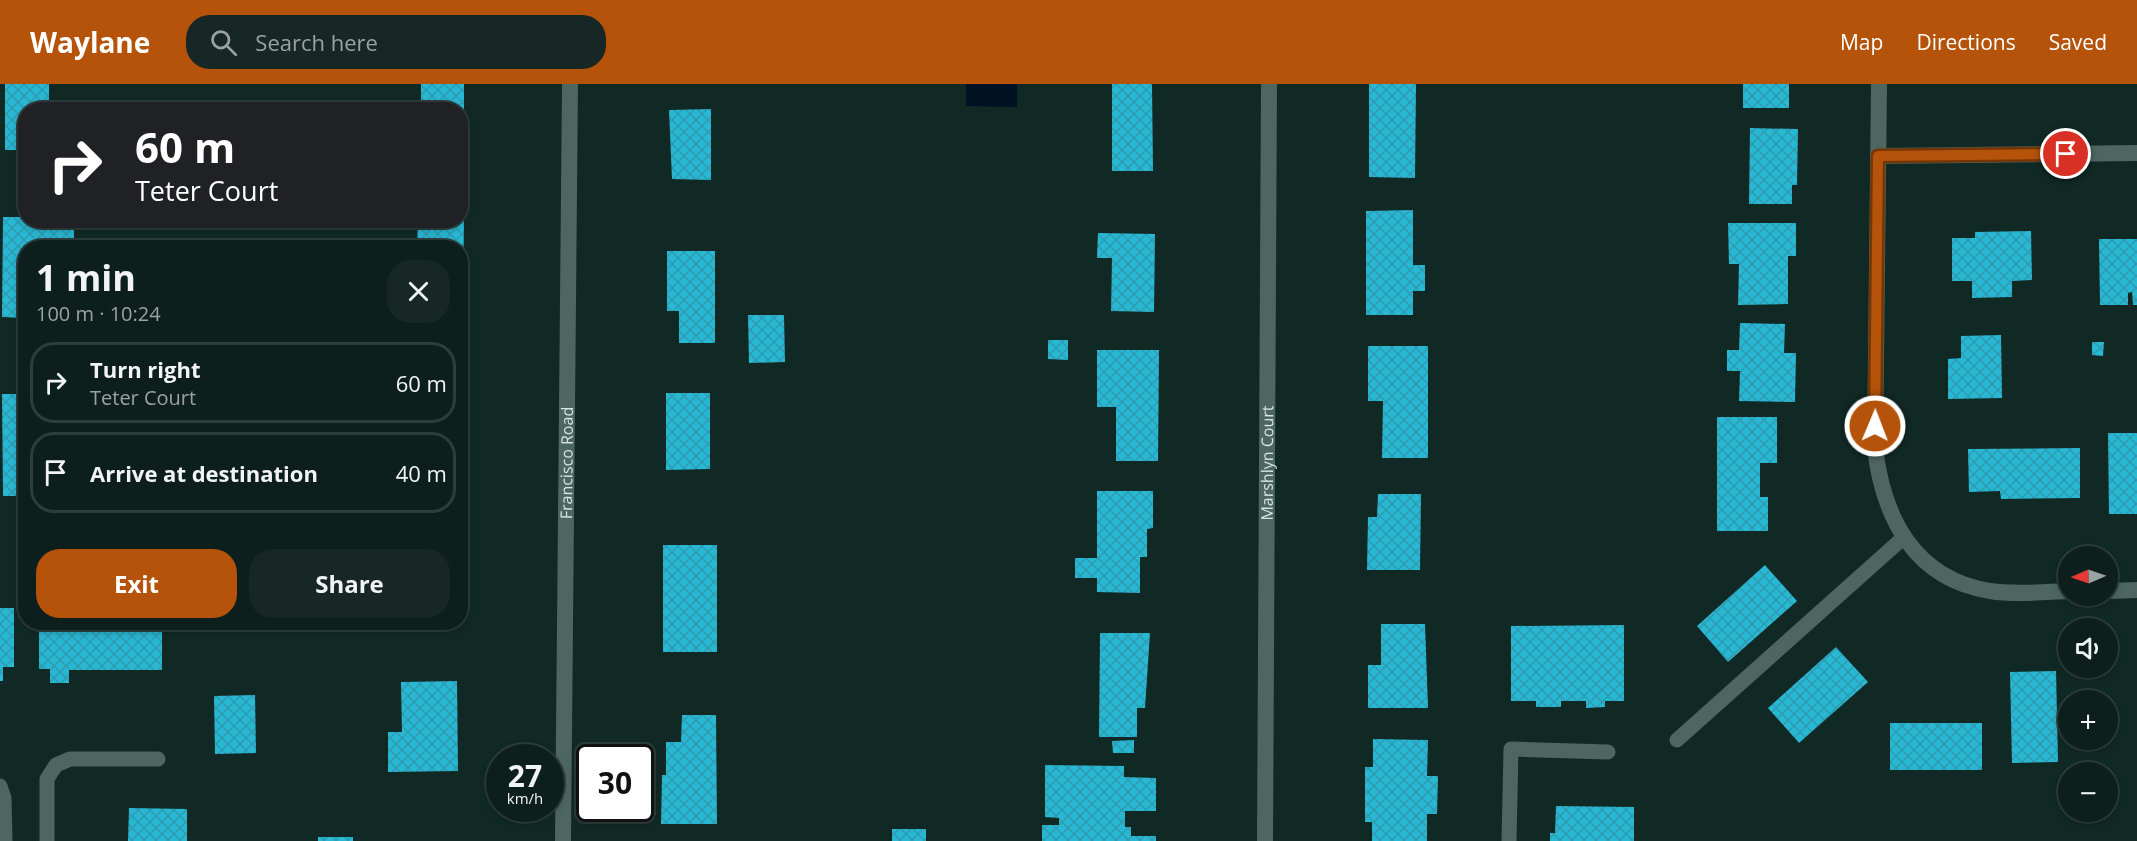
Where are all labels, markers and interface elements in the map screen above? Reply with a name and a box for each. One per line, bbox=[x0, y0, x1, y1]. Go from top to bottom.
search box bbox=[186, 15, 606, 69]
text: Waylane bbox=[30, 23, 150, 61]
icon: search bbox=[207, 26, 240, 59]
text: Search here bbox=[255, 27, 378, 57]
text: Map bbox=[1840, 28, 1883, 56]
text: Directions bbox=[1916, 28, 2016, 56]
text: Saved bbox=[2049, 28, 2107, 56]
text: 60 m bbox=[135, 118, 235, 175]
icon: right bbox=[36, 126, 114, 204]
pin bbox=[2040, 128, 2091, 179]
icon: arrive bbox=[2049, 137, 2082, 170]
text: Teter Court bbox=[135, 172, 278, 209]
text: 1 min bbox=[36, 253, 136, 302]
button: close bbox=[387, 260, 450, 323]
text: 100 m · 10:24 bbox=[36, 300, 161, 327]
text: Turn right bbox=[90, 354, 201, 384]
icon: right bbox=[39, 366, 72, 399]
text: 60 m bbox=[396, 368, 447, 398]
text: Teter Court bbox=[90, 384, 196, 411]
position arrow bbox=[1843, 394, 1907, 458]
street label: Marshlyn Court bbox=[1256, 405, 1278, 521]
street label: Francisco Road bbox=[555, 407, 578, 519]
icon: arrive bbox=[39, 456, 72, 489]
text: Arrive at destination bbox=[90, 458, 318, 488]
text: 40 m bbox=[396, 458, 447, 488]
north arrow bbox=[2058, 546, 2118, 606]
map controls bbox=[2058, 546, 2118, 822]
button: Exit bbox=[36, 549, 237, 618]
button: Share bbox=[249, 549, 450, 618]
button: sound bbox=[2058, 618, 2118, 678]
button: + bbox=[2058, 690, 2118, 750]
speed limit sign: 30 bbox=[576, 744, 654, 822]
text: 27 bbox=[508, 755, 542, 796]
button: − bbox=[2058, 762, 2118, 822]
text: km/h bbox=[507, 788, 543, 808]

